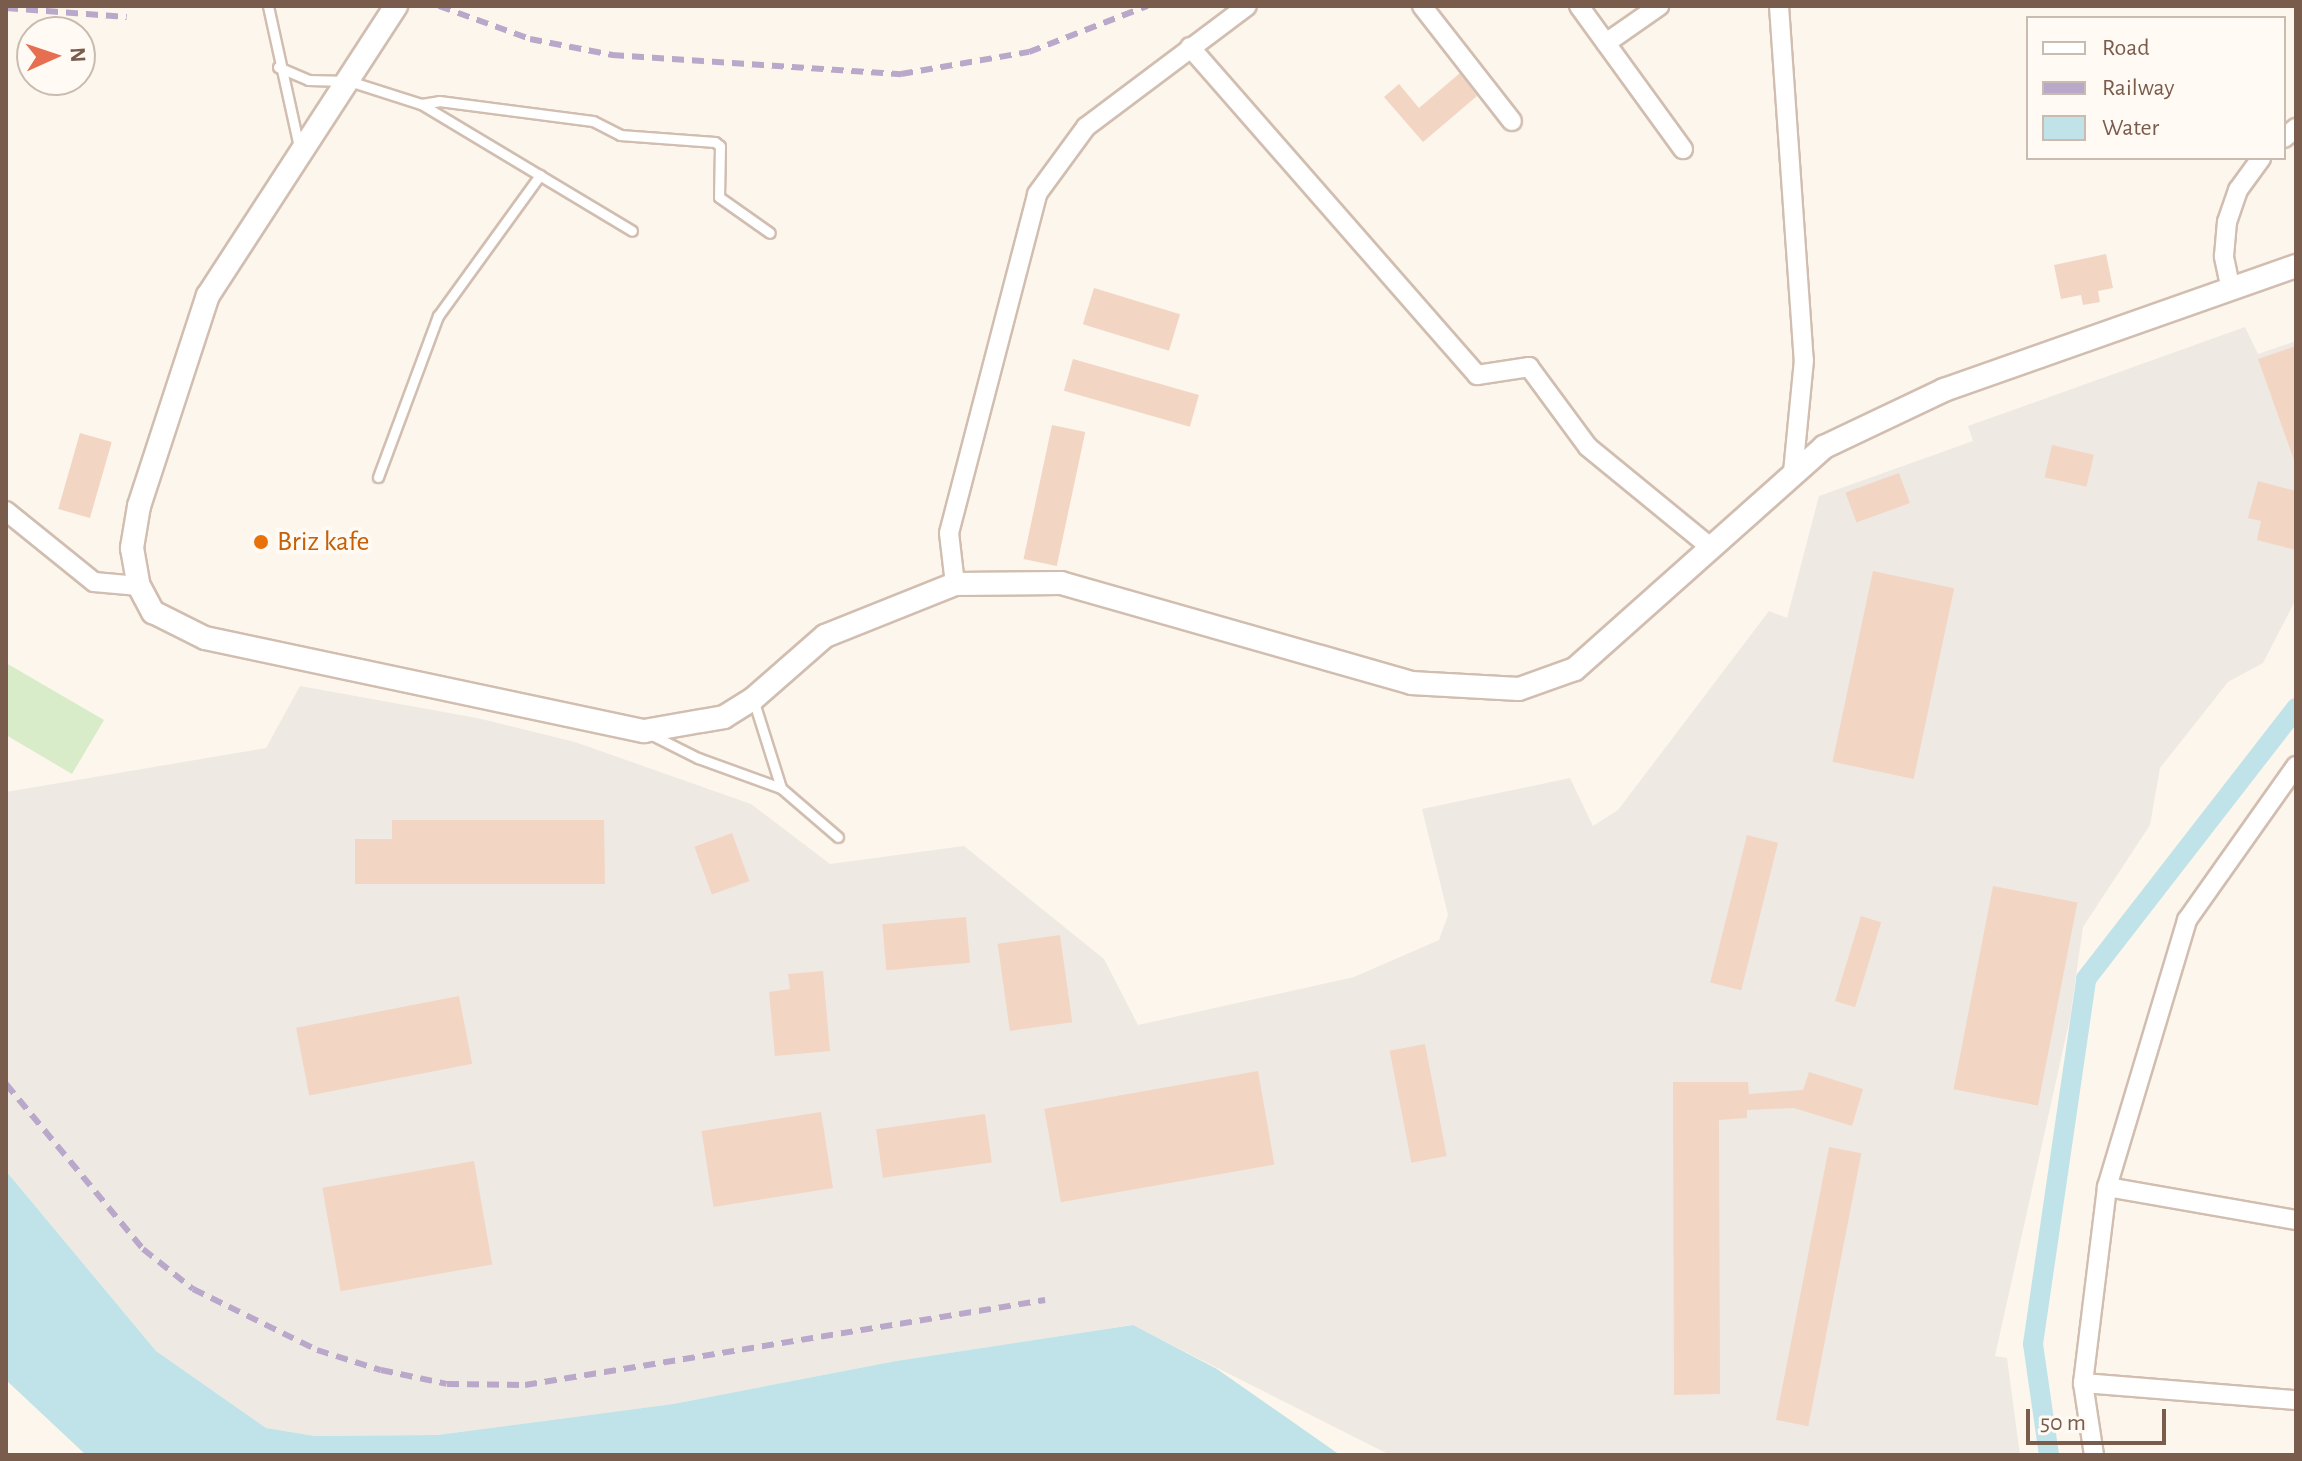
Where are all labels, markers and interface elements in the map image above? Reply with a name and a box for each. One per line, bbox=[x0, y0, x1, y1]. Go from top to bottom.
north arrow bbox=[16, 16, 96, 96]
legend bbox=[2026, 16, 2286, 160]
text: Road bbox=[2102, 36, 2150, 60]
text: N bbox=[67, 47, 89, 63]
text: Railway bbox=[2102, 76, 2174, 100]
text: Water bbox=[2102, 116, 2159, 140]
place label: Briz kafe bbox=[277, 525, 369, 559]
marker: Briz kafe bbox=[252, 533, 270, 551]
scale bar bbox=[2030, 1393, 2170, 1443]
text: 50 m bbox=[2040, 1411, 2086, 1435]

